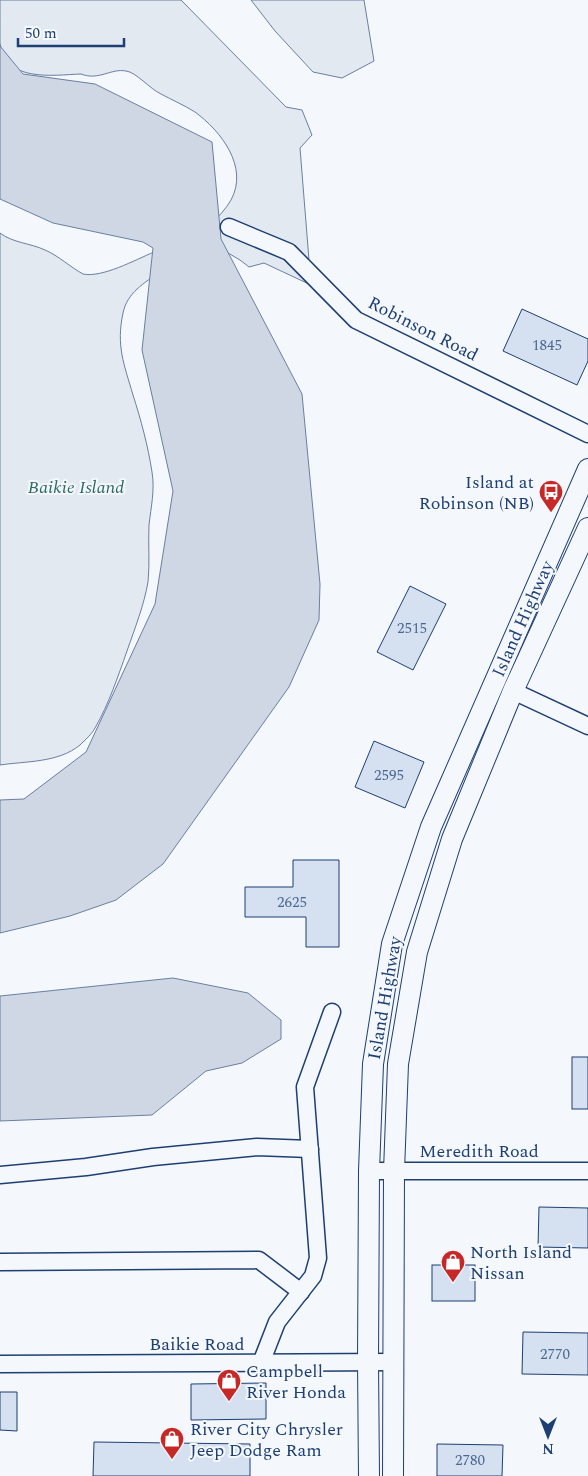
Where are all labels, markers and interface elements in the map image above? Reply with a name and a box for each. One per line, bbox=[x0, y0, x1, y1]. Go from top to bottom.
scale bar bbox=[18, 15, 124, 47]
text: 50 m bbox=[25, 22, 57, 45]
street label: Robinson Road bbox=[363, 290, 483, 368]
house number: 1845 bbox=[532, 334, 562, 357]
place label: Island at Robinson (NB) bbox=[419, 469, 534, 517]
park label: Baikie Island bbox=[28, 474, 124, 501]
bus stop icon: Island at Robinson (NB) bbox=[538, 479, 564, 513]
street label: Island Highway bbox=[485, 555, 561, 682]
house number: 2515 bbox=[397, 617, 427, 640]
house number: 2595 bbox=[374, 764, 404, 787]
house number: 2625 bbox=[277, 891, 307, 914]
street label: Island Highway bbox=[361, 933, 409, 1062]
street label: Meredith Road bbox=[419, 1138, 539, 1165]
place label: North Island Nissan bbox=[470, 1239, 572, 1287]
shop icon: North Island Nissan bbox=[440, 1249, 466, 1283]
street label: Baikie Road bbox=[149, 1331, 245, 1358]
house number: 2770 bbox=[540, 1343, 570, 1366]
place label: Campbell River Honda bbox=[246, 1358, 346, 1406]
shop icon: Campbell River Honda bbox=[216, 1368, 242, 1402]
north arrow bbox=[523, 1411, 573, 1461]
place label: River City Chrysler Jeep Dodge Ram bbox=[190, 1416, 343, 1464]
shop icon: River City Chrysler Jeep Dodge Ram bbox=[159, 1426, 185, 1460]
text: N bbox=[542, 1438, 554, 1459]
house number: 2780 bbox=[455, 1449, 485, 1472]

